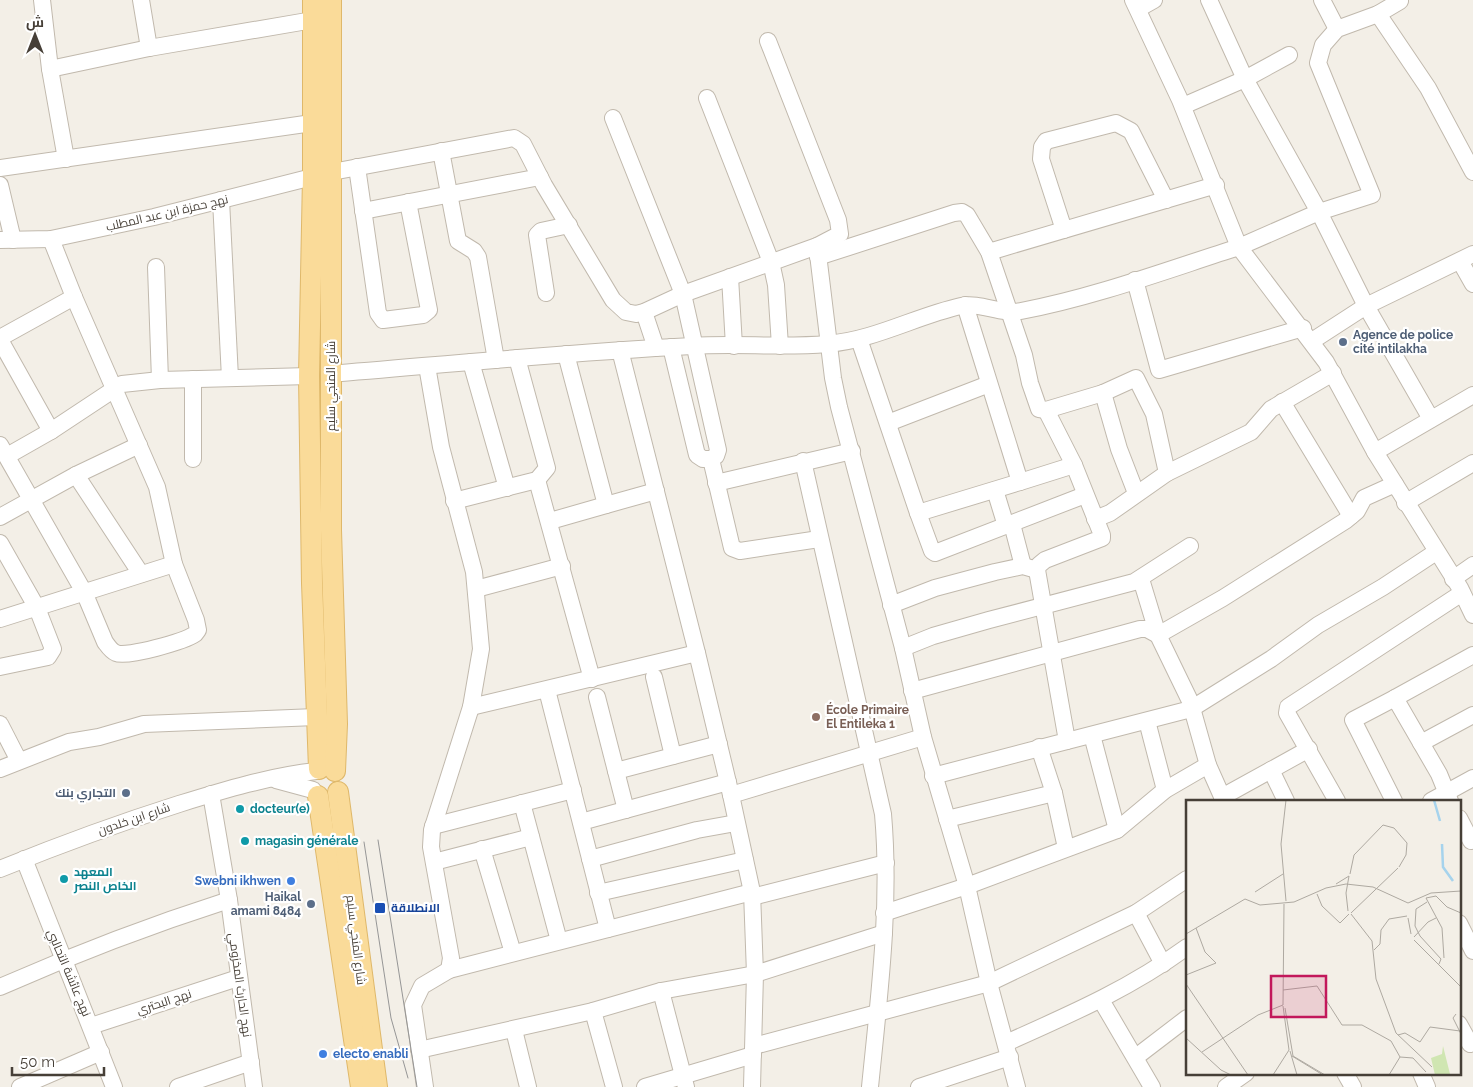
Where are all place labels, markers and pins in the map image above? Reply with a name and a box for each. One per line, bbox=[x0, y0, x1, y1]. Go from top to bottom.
place label: Agence de police cité intilakha bbox=[1353, 328, 1453, 356]
marker: Agence de police cité intilakha bbox=[1337, 336, 1349, 348]
place label: École Primaire El Entileka 1 bbox=[826, 702, 909, 731]
marker: École Primaire El Entileka 1 bbox=[810, 711, 822, 723]
place label: التجاري بنك bbox=[55, 786, 116, 803]
marker: التجاري بنك bbox=[120, 787, 132, 799]
place label: docteur(e) bbox=[250, 802, 310, 816]
marker: docteur(e) bbox=[234, 803, 246, 815]
place label: magasin générale bbox=[255, 834, 358, 848]
marker: magasin générale bbox=[239, 835, 251, 847]
place label: المعهد الخاص النصر bbox=[73, 865, 137, 894]
marker: المعهد الخاص النصر bbox=[58, 873, 70, 885]
place label: Swebni ikhwen bbox=[195, 874, 281, 888]
marker: Swebni ikhwen bbox=[285, 875, 297, 887]
place label: Haikal amami 8484 bbox=[231, 890, 301, 918]
marker: Haikal amami 8484 bbox=[305, 898, 317, 910]
marker: الانطلاقة bbox=[373, 901, 387, 915]
place label: الانطلاقة bbox=[391, 901, 440, 915]
place label: electo enabli bbox=[333, 1047, 408, 1061]
marker: electo enabli bbox=[317, 1048, 329, 1060]

